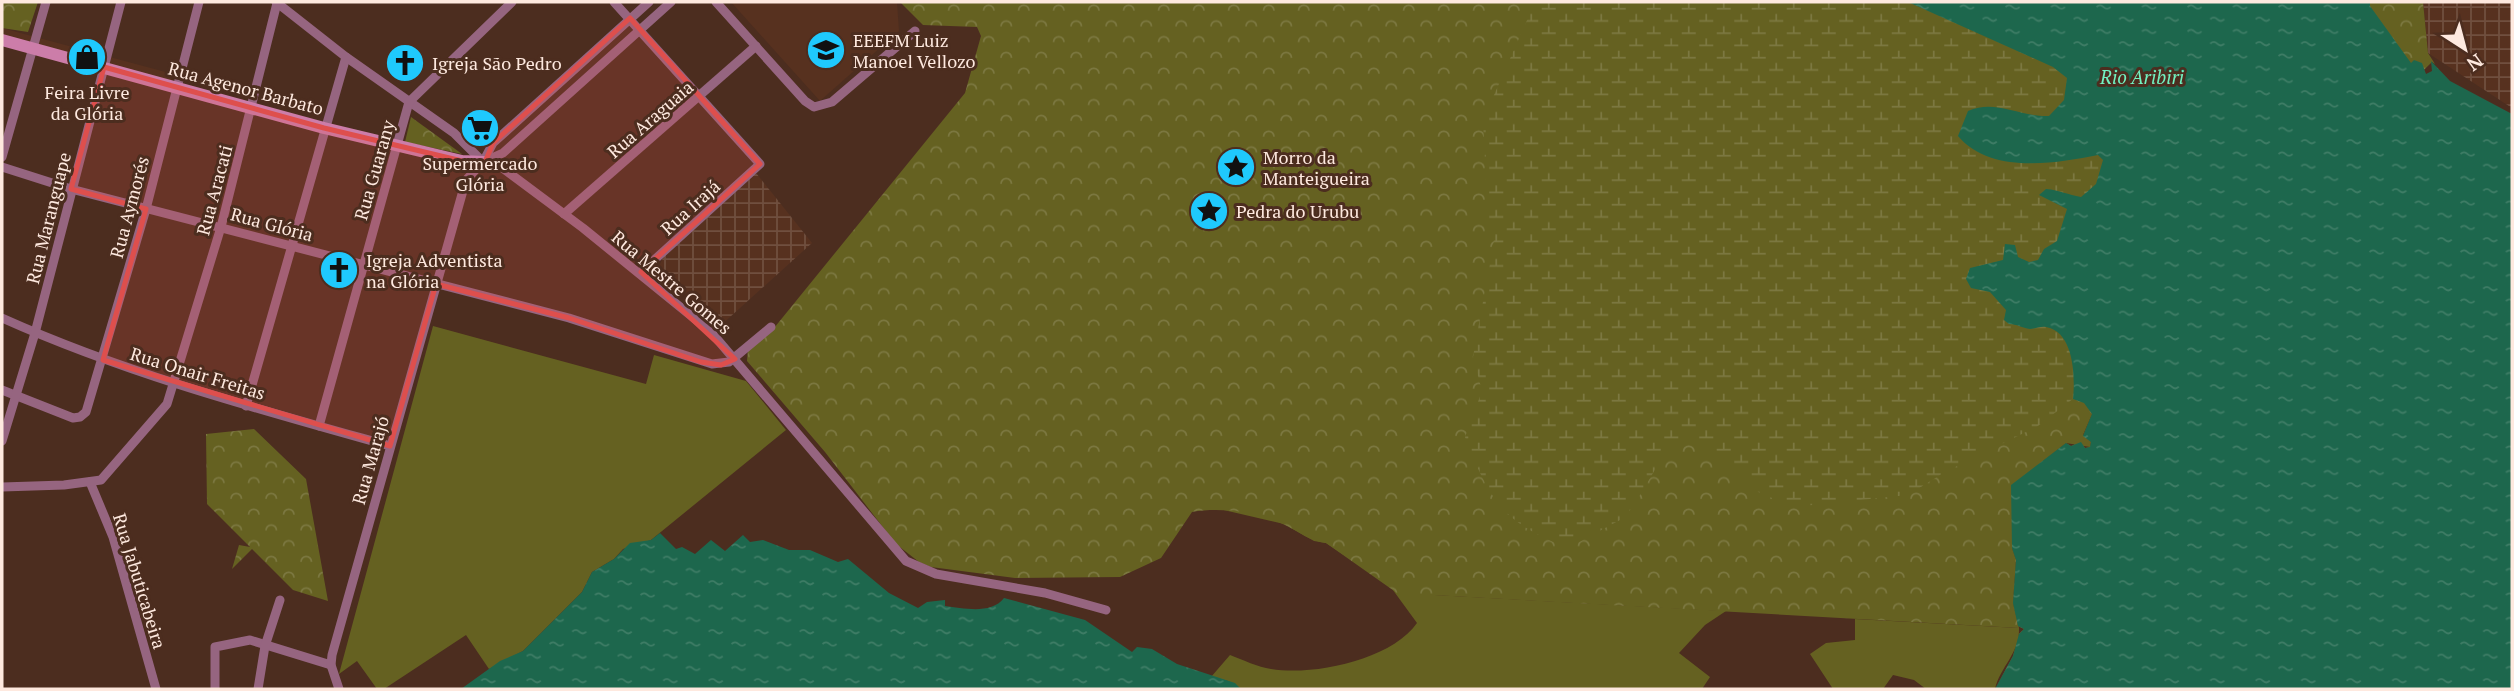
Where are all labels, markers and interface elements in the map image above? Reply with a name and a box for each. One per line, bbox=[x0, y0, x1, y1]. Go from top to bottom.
north arrow bbox=[2430, 14, 2500, 84]
place label: EEEFM Luiz Manoel Vellozo bbox=[853, 28, 976, 73]
school or university icon: EEEFM Luiz Manoel Vellozo bbox=[805, 29, 847, 71]
shop icon: Feira Livre da Glória bbox=[66, 36, 108, 78]
church icon: Igreja São Pedro bbox=[384, 42, 426, 84]
text: N bbox=[2462, 49, 2488, 78]
place label: Igreja São Pedro bbox=[432, 51, 562, 75]
street label: Rua Agenor Barbato bbox=[166, 56, 326, 120]
water label: Rio Aribiri bbox=[2099, 64, 2185, 89]
street label: Rua Araguaia bbox=[602, 75, 698, 163]
place label: Feira Livre da Glória bbox=[44, 80, 130, 125]
supermarket icon: Supermercado Glória bbox=[459, 107, 501, 149]
street label: Rua Guarany bbox=[348, 116, 400, 223]
street label: Rua Aracati bbox=[190, 142, 238, 238]
place label: Morro da Manteigueira bbox=[1263, 145, 1370, 190]
place icon: Morro da Manteigueira bbox=[1215, 146, 1257, 188]
street label: Rua Maranguape bbox=[20, 150, 76, 286]
place label: Supermercado Glória bbox=[422, 151, 538, 196]
street label: Rua Aymorés bbox=[104, 154, 154, 260]
street label: Rua Irajá bbox=[655, 174, 725, 240]
place icon: Pedra do Urubu bbox=[1188, 190, 1230, 232]
place label: Pedra do Urubu bbox=[1236, 199, 1359, 223]
street label: Rua Glória bbox=[228, 201, 316, 247]
street label: Rua Mestre Gomes bbox=[607, 225, 737, 339]
place label: Igreja Adventista na Glória bbox=[366, 248, 503, 293]
church icon: Igreja Adventista na Glória bbox=[318, 249, 360, 291]
street label: Rua Onair Freitas bbox=[128, 341, 268, 405]
street label: Rua Marajó bbox=[346, 413, 394, 507]
street label: Rua Jabuticabeira bbox=[108, 510, 172, 652]

